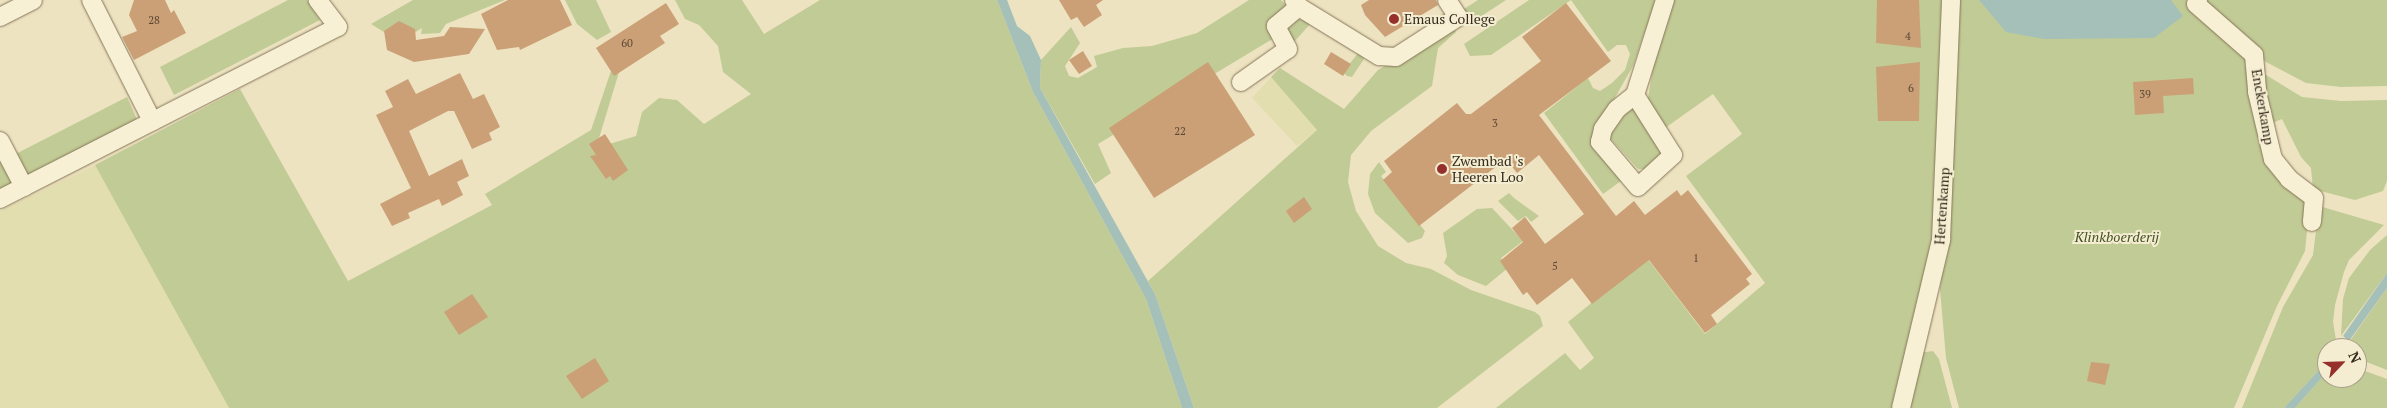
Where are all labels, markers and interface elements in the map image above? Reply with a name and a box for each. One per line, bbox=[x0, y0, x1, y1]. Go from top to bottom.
place label: Emaus College bbox=[1404, 11, 1495, 27]
house number: 28 bbox=[148, 13, 160, 27]
marker: Emaus College bbox=[1388, 13, 1400, 25]
house number: 4 bbox=[1905, 29, 1911, 43]
house number: 60 bbox=[621, 36, 633, 50]
street label: Enckerkamp bbox=[2248, 68, 2278, 146]
house number: 6 bbox=[1908, 81, 1914, 95]
house number: 39 bbox=[2139, 87, 2151, 101]
house number: 3 bbox=[1492, 116, 1498, 130]
house number: 22 bbox=[1174, 124, 1186, 138]
place label: Zwembad 's Heeren Loo bbox=[1452, 153, 1524, 186]
marker: Zwembad 's Heeren Loo bbox=[1436, 163, 1448, 175]
street label: Hertenkamp bbox=[1931, 167, 1953, 245]
park label: Klinkboerderij bbox=[2075, 229, 2159, 245]
house number: 1 bbox=[1693, 251, 1699, 265]
house number: 5 bbox=[1552, 259, 1558, 273]
north arrow bbox=[2317, 338, 2367, 388]
text: N bbox=[2344, 348, 2366, 366]

